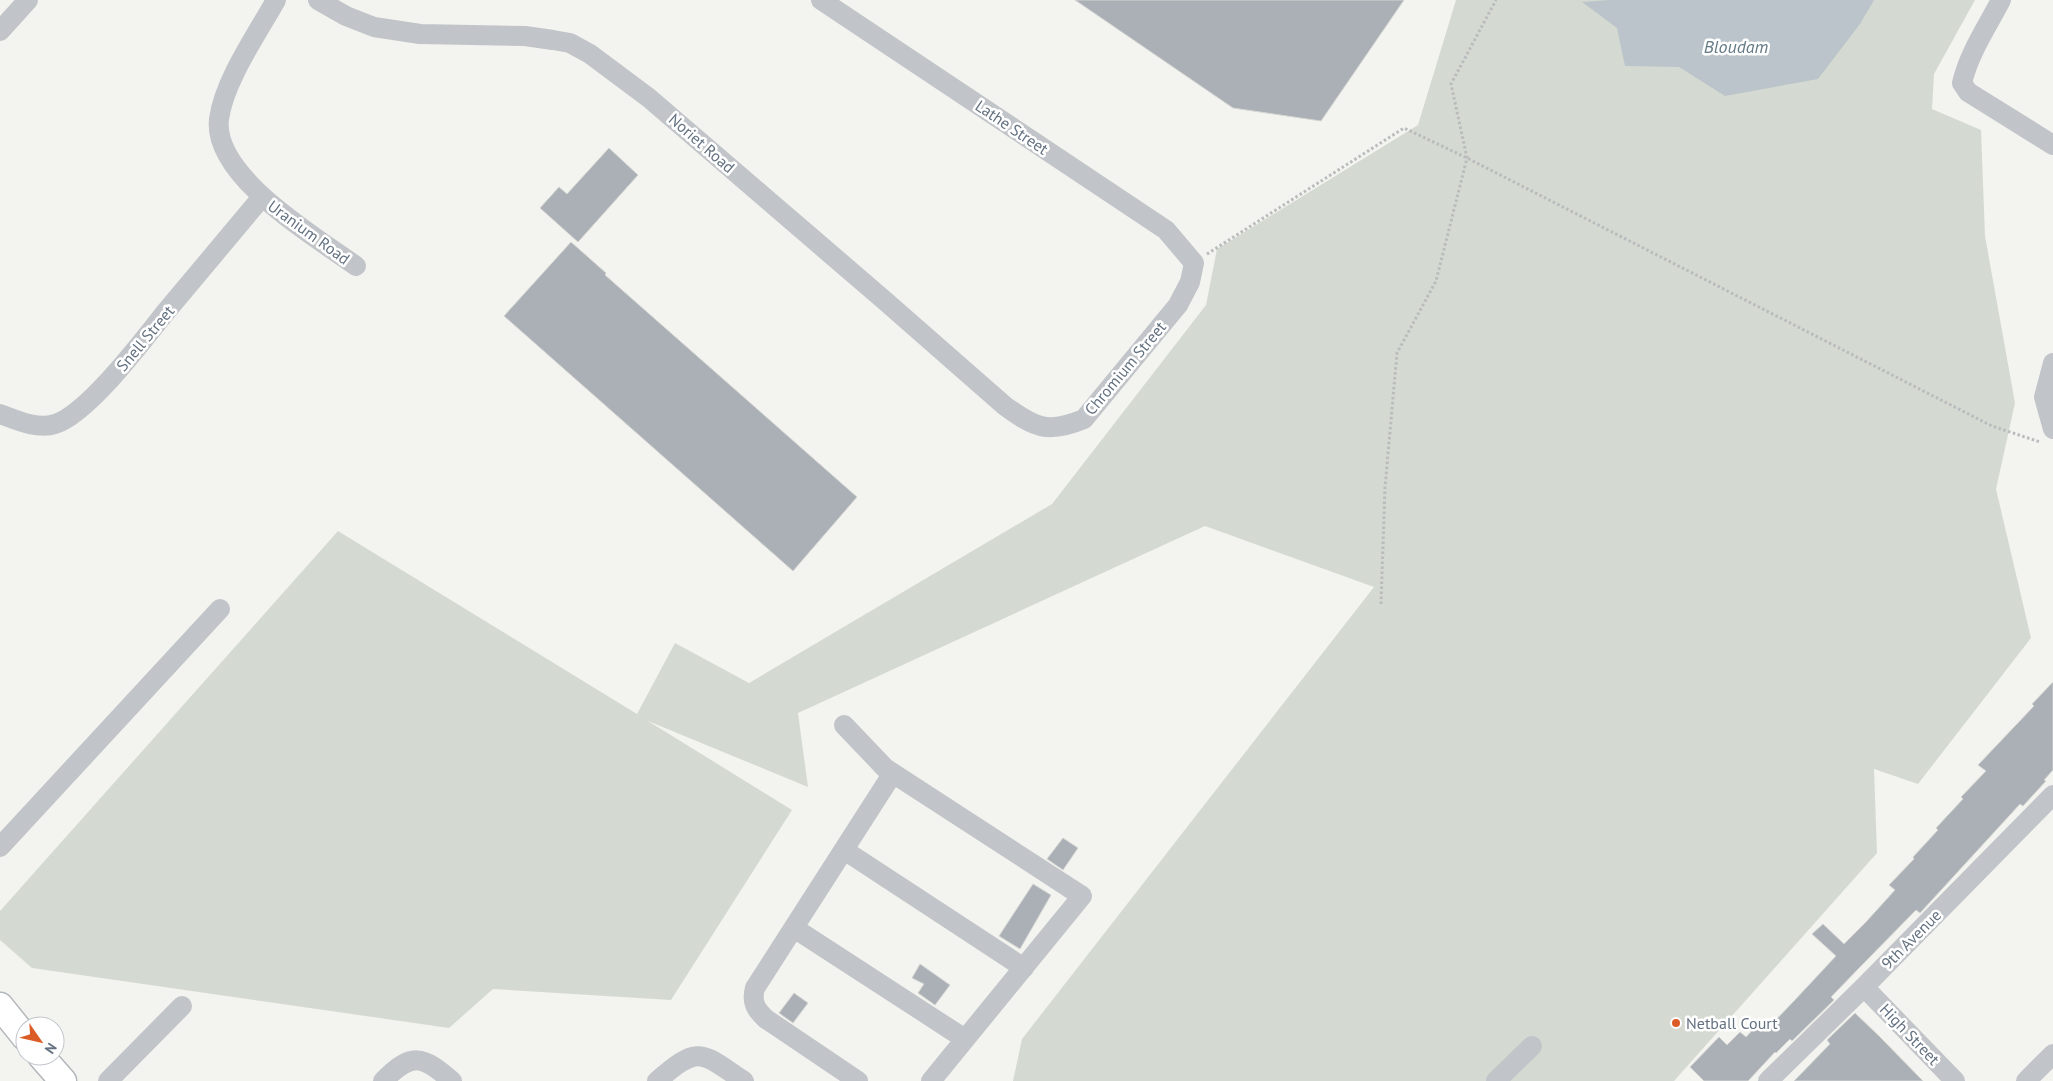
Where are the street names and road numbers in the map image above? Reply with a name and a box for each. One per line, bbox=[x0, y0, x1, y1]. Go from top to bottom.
street label: Lathe Street bbox=[972, 95, 1053, 159]
street label: Noriet Road bbox=[665, 109, 739, 177]
street label: Uranium Road bbox=[264, 196, 354, 268]
street label: Snell Street bbox=[112, 301, 179, 375]
street label: Chromium Street bbox=[1080, 317, 1170, 419]
street label: 9th Avenue bbox=[1877, 905, 1945, 973]
street label: High Street bbox=[1876, 999, 1945, 1069]

